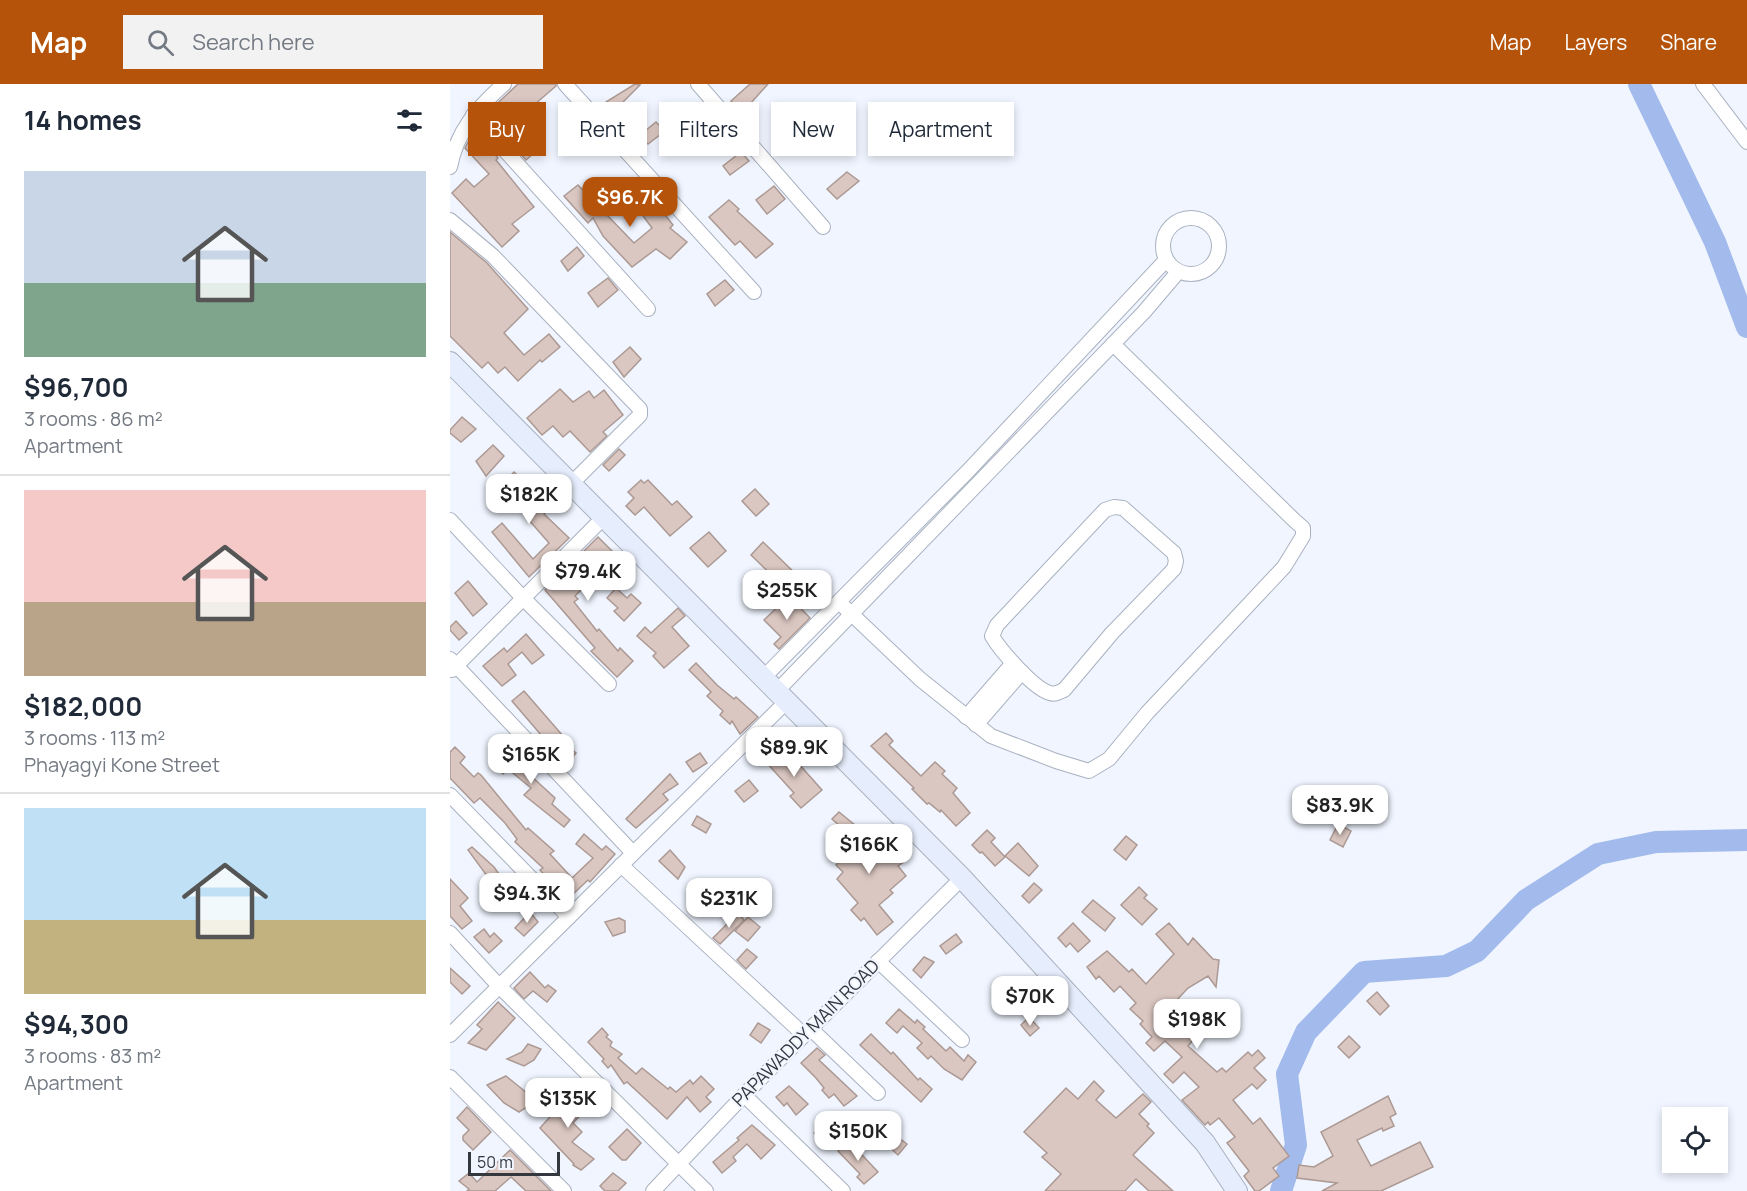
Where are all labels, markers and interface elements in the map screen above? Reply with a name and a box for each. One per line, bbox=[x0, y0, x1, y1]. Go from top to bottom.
search box bbox=[123, 15, 543, 69]
text: Map bbox=[30, 23, 87, 61]
icon: search bbox=[144, 26, 177, 59]
text: Search here bbox=[192, 27, 315, 57]
text: Map bbox=[1490, 28, 1531, 56]
text: Layers bbox=[1564, 28, 1627, 56]
text: Share bbox=[1660, 28, 1717, 56]
text: 14 homes bbox=[24, 102, 142, 138]
chip: Buy bbox=[468, 102, 546, 156]
chip: Rent bbox=[558, 102, 647, 156]
chip: Filters bbox=[659, 102, 759, 156]
chip: New bbox=[771, 102, 856, 156]
chip: Apartment bbox=[868, 102, 1014, 156]
icon: filters bbox=[393, 104, 426, 137]
pin: $96.7K bbox=[581, 177, 679, 228]
text: $96.7K bbox=[596, 183, 664, 210]
icon: home bbox=[171, 210, 279, 318]
text: $96,700 bbox=[24, 369, 129, 405]
text: 3 rooms · 86 m² bbox=[24, 405, 163, 432]
text: Apartment bbox=[24, 432, 123, 459]
pin: $182K bbox=[487, 474, 571, 525]
text: $182K bbox=[500, 480, 558, 507]
icon: home bbox=[171, 529, 279, 637]
pin: $79.4K bbox=[539, 551, 637, 602]
text: $79.4K bbox=[555, 557, 621, 584]
pin: $255K bbox=[745, 570, 829, 621]
text: $255K bbox=[757, 576, 817, 603]
text: $182,000 bbox=[24, 688, 142, 724]
text: 3 rooms · 113 m² bbox=[24, 724, 165, 751]
pin: $89.9K bbox=[745, 727, 843, 778]
text: $89.9K bbox=[760, 733, 828, 760]
pin: $165K bbox=[489, 734, 573, 785]
text: $165K bbox=[502, 740, 560, 767]
text: Phayagyi Kone Street bbox=[24, 751, 220, 778]
pin: $83.9K bbox=[1291, 785, 1389, 836]
text: $83.9K bbox=[1306, 791, 1374, 818]
pin: $166K bbox=[827, 824, 911, 875]
text: $166K bbox=[839, 830, 899, 857]
icon: home bbox=[171, 847, 279, 955]
pin: $94.3K bbox=[478, 873, 576, 924]
pin: $231K bbox=[687, 878, 771, 929]
text: $94.3K bbox=[493, 879, 561, 906]
text: $231K bbox=[700, 884, 758, 911]
street label: PAPAWADDY MAIN ROAD bbox=[726, 953, 884, 1111]
pin: $70K bbox=[994, 976, 1066, 1027]
text: $70K bbox=[1005, 982, 1055, 1009]
pin: $198K bbox=[1155, 999, 1239, 1050]
text: $198K bbox=[1168, 1005, 1226, 1032]
text: $94,300 bbox=[24, 1006, 129, 1042]
text: 3 rooms · 83 m² bbox=[24, 1042, 161, 1069]
text: Apartment bbox=[24, 1069, 123, 1096]
pin: $135K bbox=[526, 1078, 610, 1129]
text: $135K bbox=[539, 1084, 597, 1111]
map controls bbox=[1662, 1107, 1728, 1173]
button: locate bbox=[1662, 1107, 1728, 1173]
pin: $150K bbox=[816, 1111, 900, 1162]
text: $150K bbox=[828, 1117, 888, 1144]
scale bar bbox=[468, 1149, 560, 1176]
text: 50 m bbox=[477, 1151, 513, 1173]

